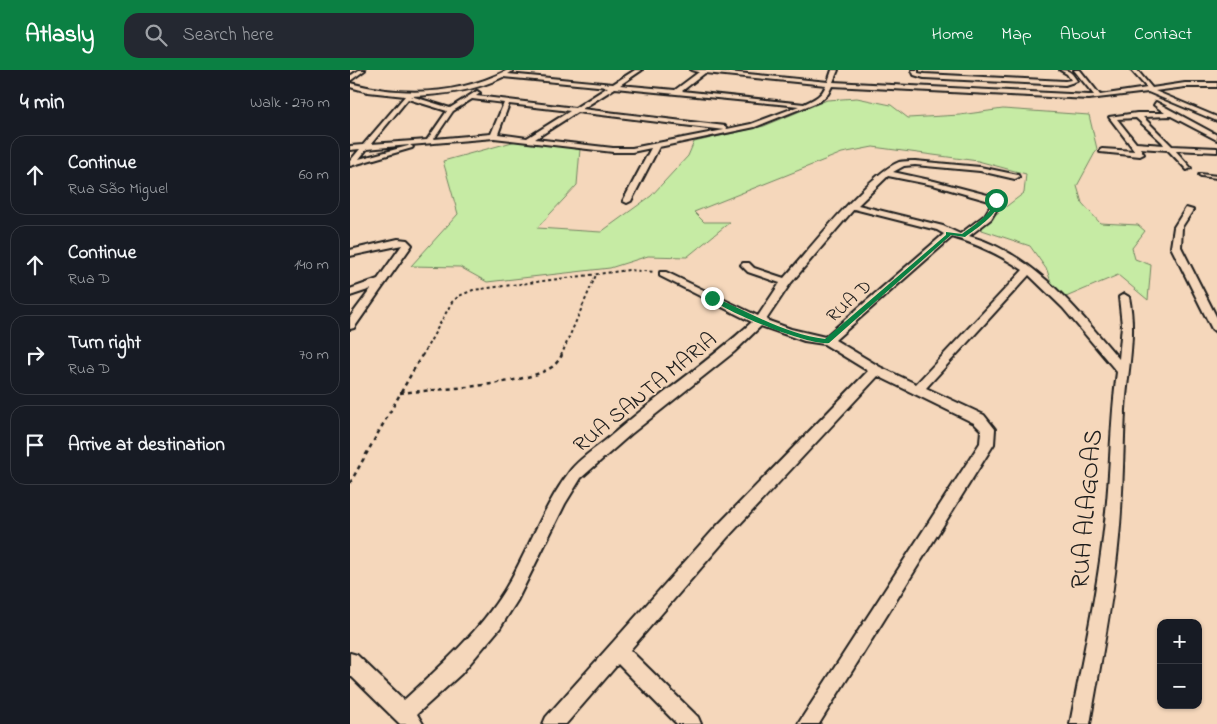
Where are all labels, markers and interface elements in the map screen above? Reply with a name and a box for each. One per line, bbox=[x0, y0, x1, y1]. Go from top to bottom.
search box bbox=[124, 13, 474, 58]
text: Atlasly bbox=[25, 18, 94, 53]
icon: search bbox=[142, 21, 170, 49]
text: Search here bbox=[182, 22, 273, 49]
text: Home bbox=[932, 22, 973, 48]
text: Map bbox=[1001, 22, 1032, 48]
text: About bbox=[1060, 22, 1106, 48]
text: Contact bbox=[1134, 22, 1192, 48]
text: 4 min bbox=[20, 88, 64, 118]
text: Walk · 270 m bbox=[250, 91, 330, 115]
text: Continue bbox=[68, 150, 136, 177]
icon: ahead bbox=[21, 161, 49, 189]
text: 60 m bbox=[299, 163, 329, 187]
text: Rua São Miguel bbox=[68, 177, 168, 201]
route start bbox=[985, 189, 1008, 212]
text: Continue bbox=[68, 240, 136, 267]
icon: ahead bbox=[21, 251, 49, 279]
text: 140 m bbox=[294, 253, 329, 277]
text: Rua D bbox=[68, 267, 110, 291]
street label: RUA D bbox=[821, 274, 878, 330]
route end bbox=[701, 287, 724, 310]
street label: RUA SANTA MARIA bbox=[567, 325, 725, 461]
text: Turn right bbox=[68, 330, 141, 357]
icon: right bbox=[21, 341, 49, 369]
text: 70 m bbox=[299, 343, 329, 367]
text: Rua D bbox=[68, 357, 110, 381]
street label: RUA ALAGOAS bbox=[1062, 428, 1114, 591]
icon: arrive bbox=[21, 431, 49, 459]
text: Arrive at destination bbox=[68, 432, 225, 459]
map controls bbox=[1157, 619, 1202, 709]
button: + bbox=[1157, 619, 1202, 664]
button: − bbox=[1157, 664, 1202, 709]

